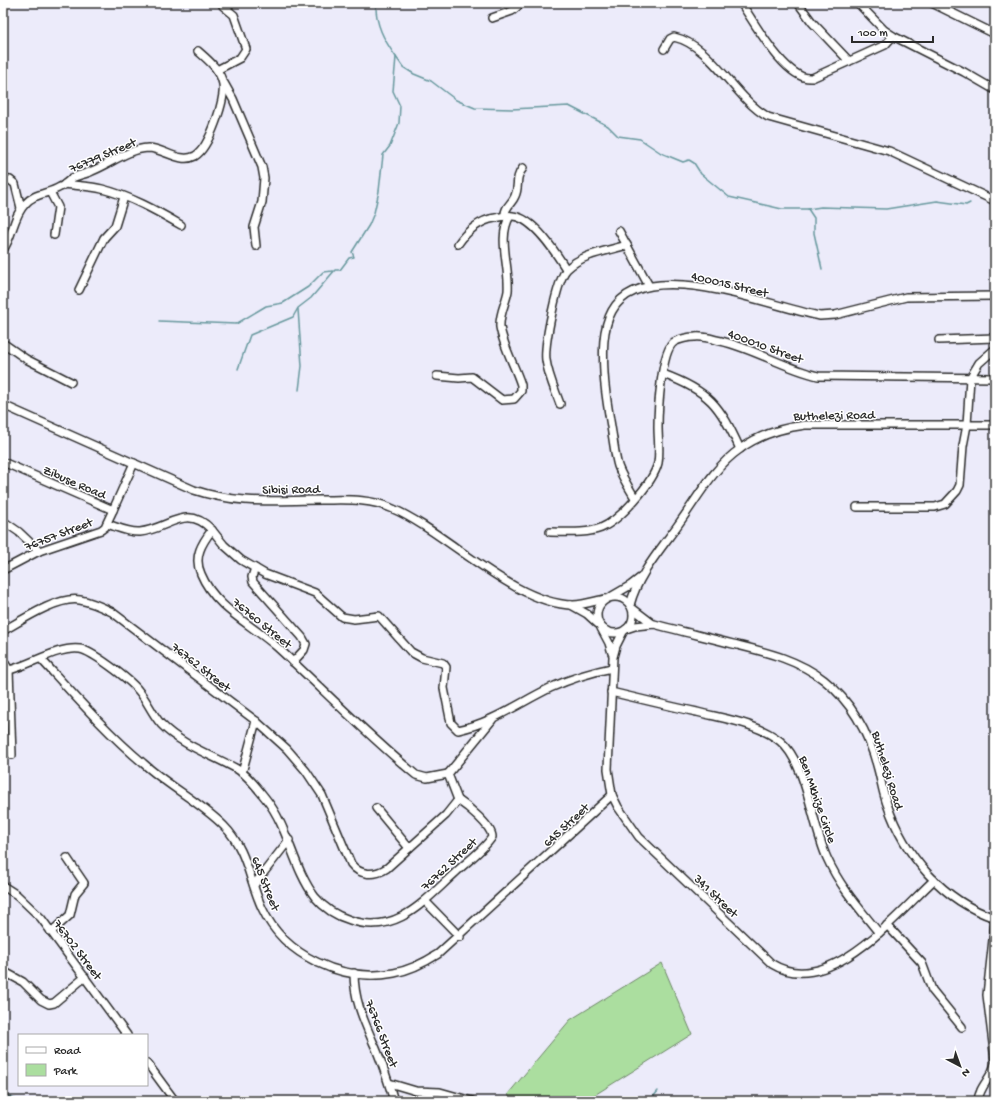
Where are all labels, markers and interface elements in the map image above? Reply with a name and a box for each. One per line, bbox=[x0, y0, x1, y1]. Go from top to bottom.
scale bar bbox=[852, 18, 933, 44]
text: 100 m bbox=[857, 27, 888, 41]
street label: 76779 Street bbox=[66, 135, 140, 177]
street label: 400015 Street bbox=[690, 269, 771, 302]
street label: 400010 Street bbox=[726, 327, 806, 368]
street label: Buthelezi Road bbox=[792, 408, 876, 425]
street label: Zibuse Road bbox=[40, 463, 109, 504]
street label: Sibisi Road bbox=[262, 482, 321, 499]
street label: 76757 Street bbox=[22, 515, 97, 555]
street label: 76760 Street bbox=[228, 595, 295, 653]
street label: 76762 Street bbox=[167, 640, 234, 697]
street label: Buthelezi Road bbox=[867, 729, 906, 813]
street label: Ben Mkhize Circle bbox=[794, 753, 839, 846]
street label: 645 Street bbox=[541, 800, 594, 851]
street label: 76762 Street bbox=[418, 834, 482, 895]
street label: 645 Street bbox=[247, 855, 283, 915]
street label: 341 Street bbox=[689, 871, 742, 923]
street label: 76702 Street bbox=[49, 917, 106, 985]
street label: 76766 Street bbox=[361, 997, 401, 1071]
legend bbox=[18, 1034, 148, 1086]
text: Road bbox=[54, 1045, 81, 1059]
north arrow bbox=[940, 1046, 980, 1086]
text: Park bbox=[53, 1065, 79, 1079]
text: N bbox=[959, 1065, 972, 1079]

